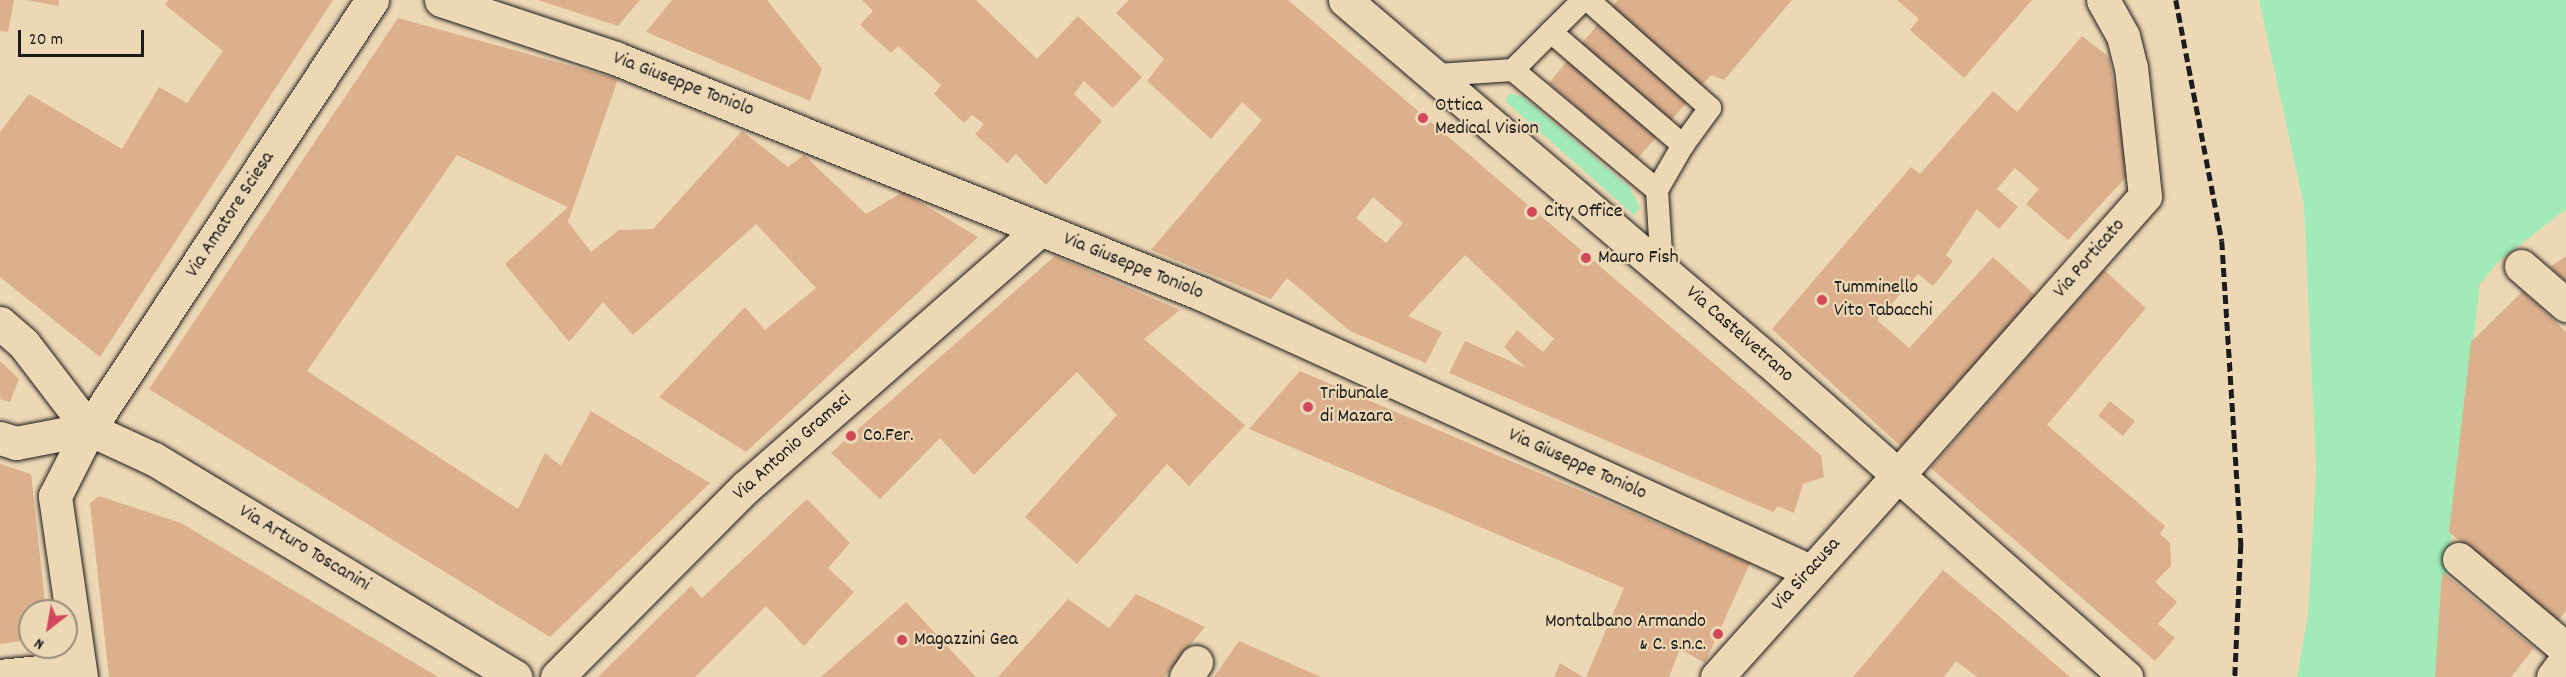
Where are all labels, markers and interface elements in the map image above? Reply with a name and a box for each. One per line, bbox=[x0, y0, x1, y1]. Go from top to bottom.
scale bar bbox=[21, 18, 147, 56]
text: 20 m bbox=[29, 28, 63, 53]
street label: Via Giuseppe Toniolo bbox=[609, 47, 757, 123]
place label: Ottica Medical Vision bbox=[1435, 94, 1539, 141]
marker: Ottica Medical Vision bbox=[1416, 111, 1430, 125]
street label: Via Amatore Sciesa bbox=[181, 147, 281, 283]
place label: City Office bbox=[1544, 200, 1623, 224]
marker: City Office bbox=[1525, 205, 1539, 219]
street label: Via Porticato bbox=[2049, 214, 2131, 304]
street label: Via Giuseppe Toniolo bbox=[1059, 228, 1207, 306]
place label: Mauro Fish bbox=[1598, 246, 1679, 270]
marker: Mauro Fish bbox=[1579, 251, 1593, 265]
place label: Tumminello Vito Tabacchi bbox=[1834, 276, 1932, 323]
street label: Via Castelvetrano bbox=[1680, 282, 1798, 388]
marker: Tumminello Vito Tabacchi bbox=[1815, 293, 1829, 307]
place label: Tribunale di Mazara bbox=[1320, 383, 1392, 430]
street label: Via Antonio Gramsci bbox=[729, 388, 857, 506]
marker: Tribunale di Mazara bbox=[1301, 400, 1315, 414]
place label: Co.Fer. bbox=[863, 424, 914, 448]
street label: Via Giuseppe Toniolo bbox=[1504, 424, 1650, 506]
marker: Co.Fer. bbox=[844, 429, 858, 443]
street label: Via Arturo Toscanini bbox=[234, 500, 374, 598]
street label: Via Siracusa bbox=[1768, 533, 1846, 617]
north arrow bbox=[18, 599, 78, 659]
place label: Montalbano Armando & C. s.n.c. bbox=[1545, 610, 1706, 657]
marker: Montalbano Armando & C. s.n.c. bbox=[1711, 627, 1725, 641]
place label: Magazzini Gea bbox=[914, 628, 1018, 652]
text: N bbox=[30, 631, 49, 655]
marker: Magazzini Gea bbox=[895, 633, 909, 647]

